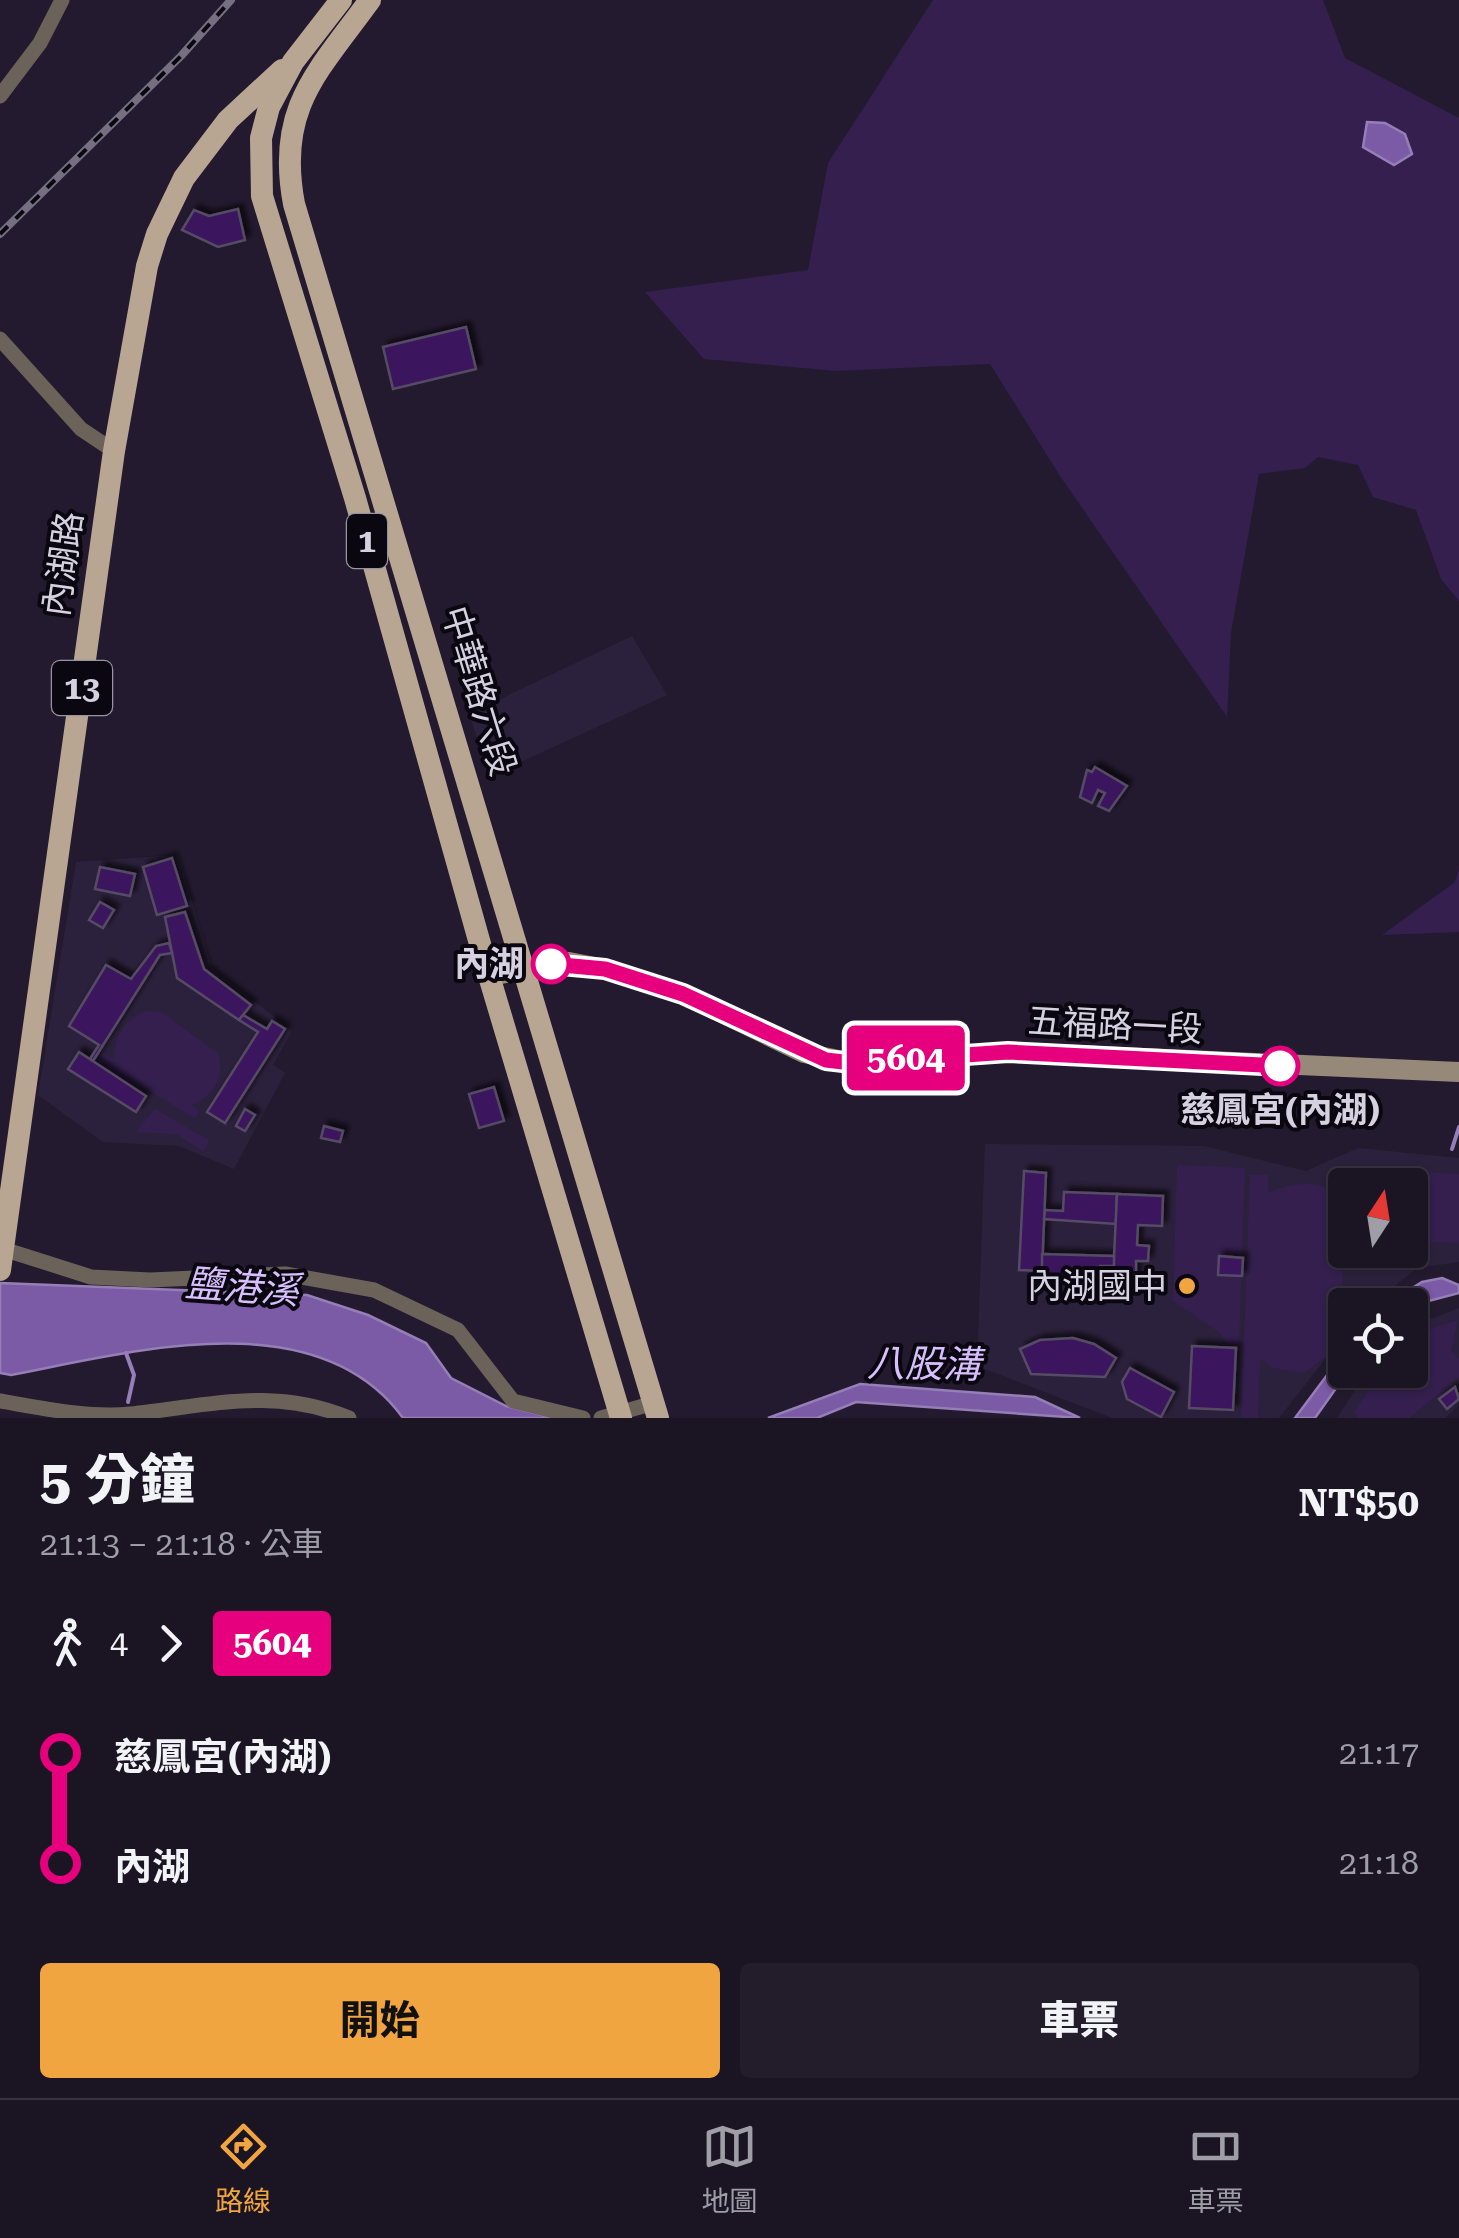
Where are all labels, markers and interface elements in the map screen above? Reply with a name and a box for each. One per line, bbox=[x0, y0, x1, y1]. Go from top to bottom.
street label: 內湖路 bbox=[36, 509, 91, 619]
road number: 1 bbox=[347, 514, 387, 568]
street label: 中華路六段 bbox=[433, 601, 524, 781]
road number: 13 bbox=[52, 661, 112, 715]
place label: 內湖 bbox=[454, 944, 524, 985]
marker: 內湖 bbox=[532, 945, 570, 983]
street label: 五福路一段 bbox=[1027, 1000, 1203, 1051]
line badge: 5604 bbox=[836, 1026, 976, 1090]
text: 5604 bbox=[867, 1038, 945, 1079]
marker: 慈鳳宮(內湖) bbox=[1261, 1047, 1299, 1085]
place label: 慈鳳宮(內湖) bbox=[1180, 1090, 1380, 1131]
north arrow bbox=[1328, 1168, 1428, 1268]
map controls bbox=[1328, 1168, 1428, 1388]
water label: 鹽港溪 bbox=[184, 1261, 305, 1313]
place label: 內湖國中 bbox=[1027, 1266, 1167, 1307]
marker: 內湖國中 bbox=[1176, 1275, 1198, 1297]
button: locate bbox=[1328, 1288, 1428, 1388]
water label: 八股溝 bbox=[867, 1341, 986, 1387]
text: 5 分鐘 bbox=[40, 1448, 195, 1512]
text: NT$50 bbox=[1298, 1481, 1419, 1525]
text: 21:13 – 21:18 · 公車 bbox=[40, 1525, 324, 1563]
icon: walk bbox=[40, 1616, 95, 1671]
icon: forward bbox=[143, 1616, 198, 1671]
text: 5604 bbox=[233, 1623, 311, 1664]
text: 4 bbox=[110, 1624, 128, 1662]
text: 21:17 bbox=[1339, 1734, 1419, 1772]
text: 慈鳳宮(內湖) bbox=[114, 1735, 331, 1779]
text: 21:18 bbox=[1339, 1844, 1419, 1882]
text: 內湖 bbox=[114, 1845, 190, 1889]
button: 開始 bbox=[40, 1963, 720, 2078]
button: 車票 bbox=[740, 1963, 1419, 2078]
tab: 路線 bbox=[215, 2119, 271, 2219]
tab: 地圖 bbox=[701, 2119, 758, 2219]
tab: 車票 bbox=[1188, 2119, 1244, 2219]

